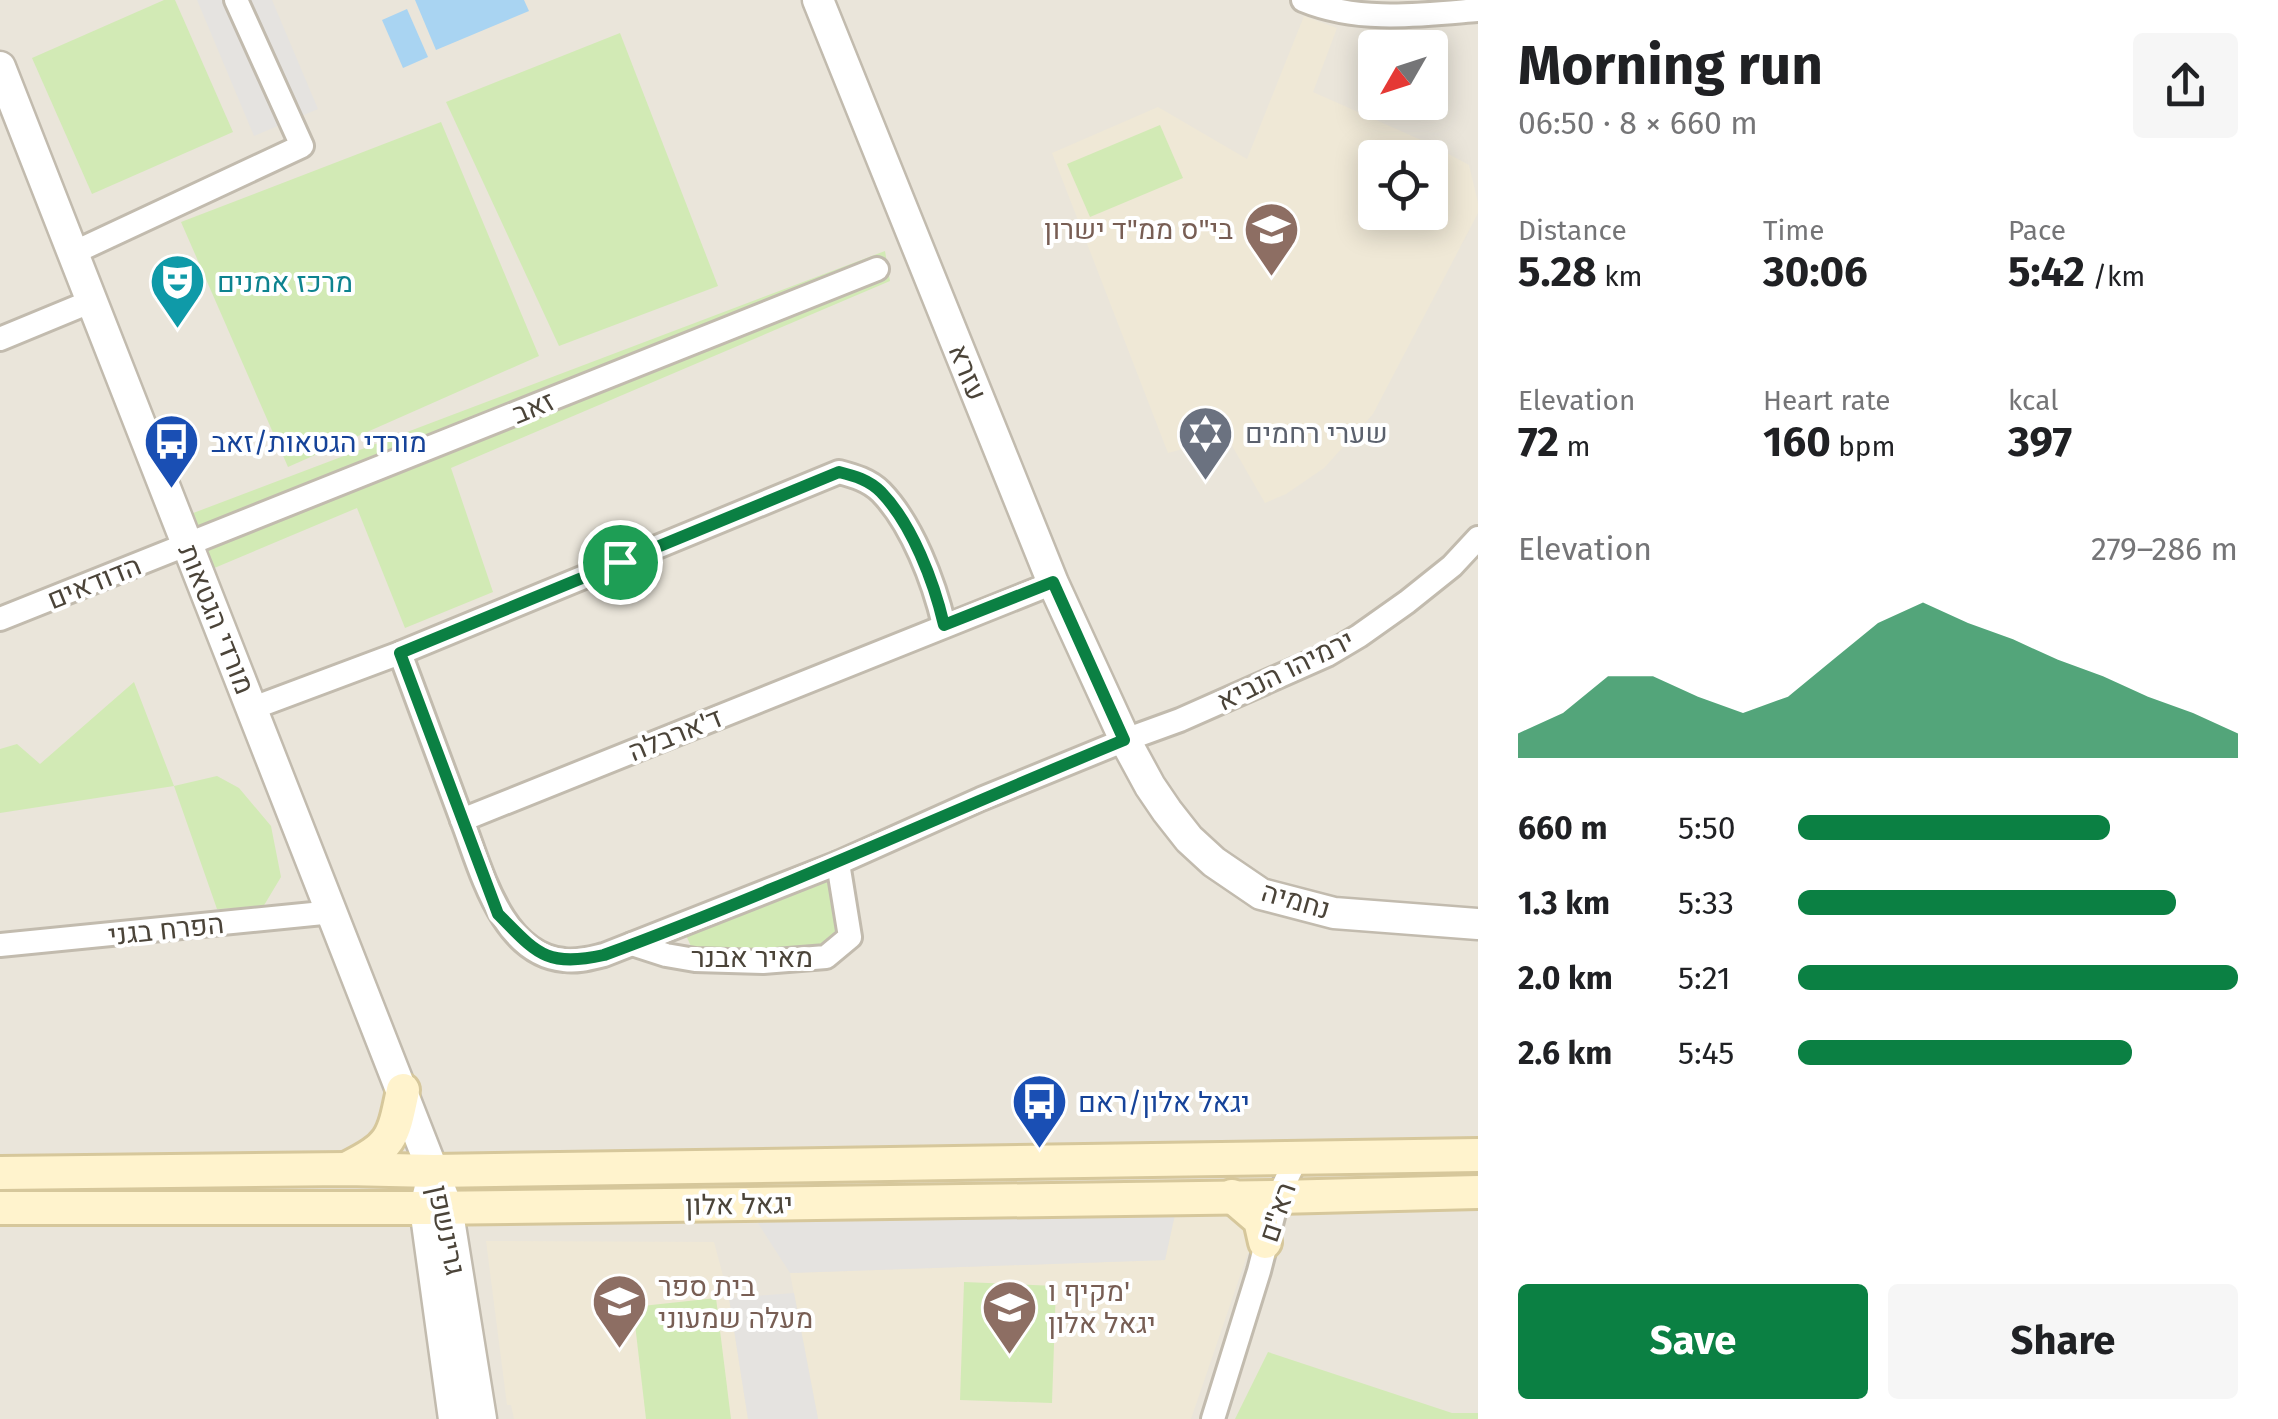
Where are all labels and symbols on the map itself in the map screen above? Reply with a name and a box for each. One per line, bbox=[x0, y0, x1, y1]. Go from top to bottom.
north arrow bbox=[1358, 30, 1448, 120]
school or university icon: בי"ס ממ"ד ישרון bbox=[1242, 199, 1302, 278]
place label: בי"ס ממ"ד ישרון bbox=[1044, 213, 1233, 246]
theatre icon: מרכז אמנים bbox=[148, 252, 208, 331]
place label: מרכז אמנים bbox=[217, 266, 353, 299]
street label: עזרא bbox=[941, 339, 994, 405]
street label: זאב bbox=[507, 384, 559, 431]
synagogue icon: שערי רחמים bbox=[1176, 403, 1236, 482]
bus stop icon: מורדי הגטאות/זאב bbox=[142, 412, 202, 491]
place label: שערי רחמים bbox=[1245, 417, 1388, 450]
place label: מורדי הגטאות/זאב bbox=[211, 426, 427, 459]
pin bbox=[578, 520, 663, 605]
street label: מורדי הגטאות bbox=[172, 540, 262, 699]
street label: הדודאים bbox=[43, 549, 146, 616]
street label: ירמיהו הנביא bbox=[1211, 623, 1359, 718]
street label: ד'ארבלה bbox=[624, 701, 727, 768]
street label: נחמיה bbox=[1258, 875, 1334, 926]
street label: הפרח בגני bbox=[106, 907, 226, 952]
street label: מאיר אבנר bbox=[691, 941, 813, 974]
bus stop icon: יגאל אלון/ראם bbox=[1009, 1072, 1069, 1151]
place label: יגאל אלון/ראם bbox=[1078, 1086, 1250, 1119]
street label: רא"ם bbox=[1252, 1178, 1303, 1246]
street label: גרינשפן bbox=[421, 1182, 472, 1278]
street label: יגאל אלון bbox=[685, 1187, 793, 1222]
place label: בית ספר מעלה שמעוני bbox=[658, 1270, 813, 1335]
school or university icon: בית ספר מעלה שמעוני bbox=[589, 1272, 649, 1351]
place label: מקיף ו' יגאל אלון bbox=[1048, 1275, 1156, 1340]
school or university icon: מקיף ו' יגאל אלון bbox=[979, 1277, 1039, 1356]

